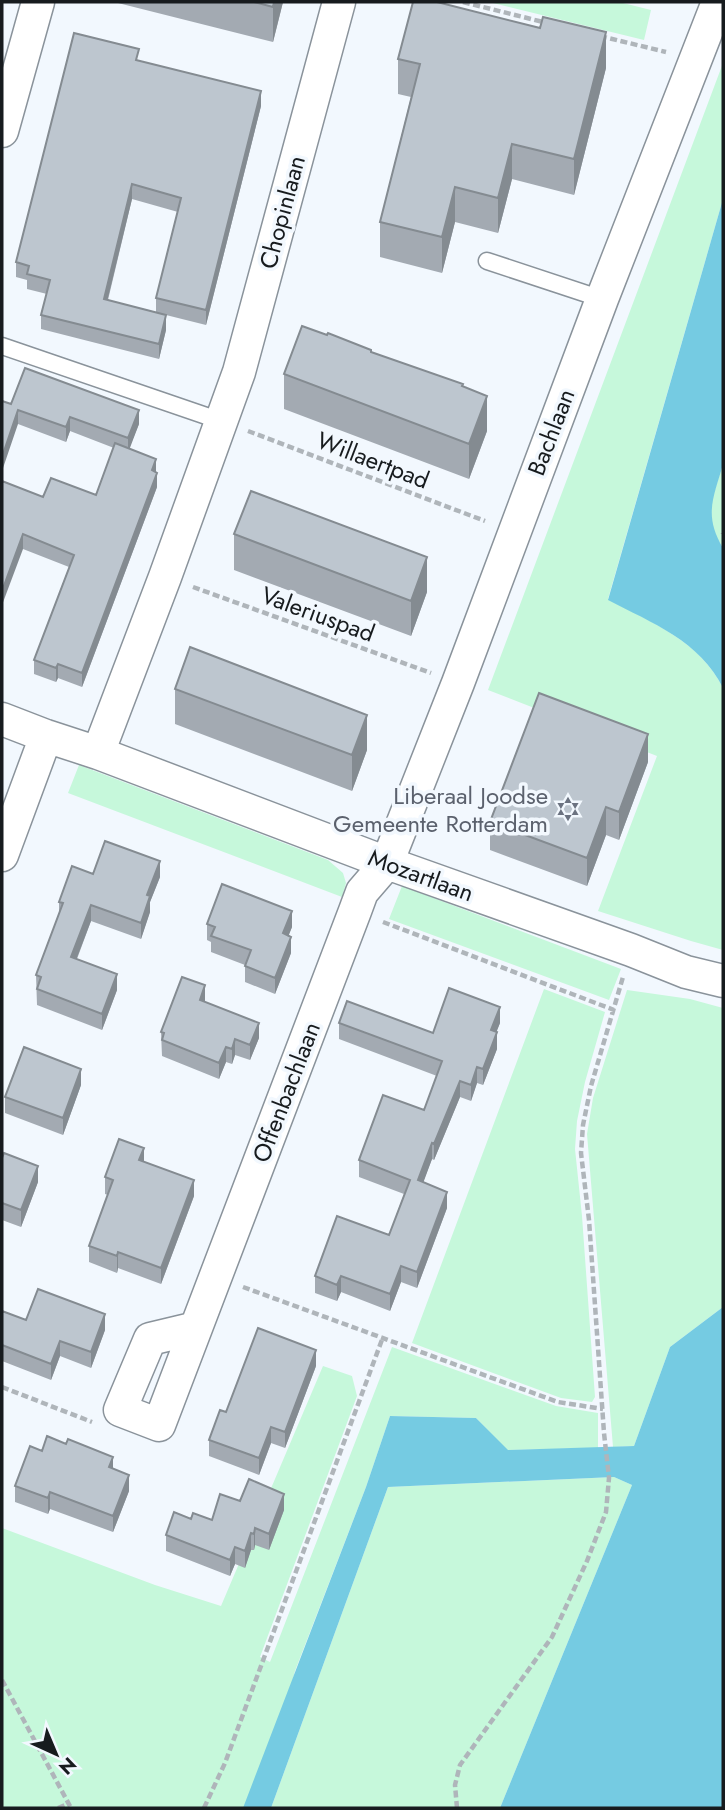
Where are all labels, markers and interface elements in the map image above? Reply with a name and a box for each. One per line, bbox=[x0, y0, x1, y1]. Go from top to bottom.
street label: Chopinlaan bbox=[250, 152, 314, 272]
street label: Bachlaan bbox=[518, 384, 584, 480]
street label: Willaertpad bbox=[312, 423, 434, 497]
street label: Valeriuspad bbox=[256, 577, 380, 651]
place label: Liberaal Joodse Gemeente Rotterdam bbox=[333, 778, 548, 841]
synagogue icon: Liberaal Joodse Gemeente Rotterdam bbox=[554, 795, 582, 823]
street label: Mozartlaan bbox=[363, 840, 479, 910]
street label: Offenbachlaan bbox=[243, 1017, 329, 1167]
north arrow bbox=[21, 1719, 91, 1789]
text: N bbox=[53, 1751, 82, 1781]

